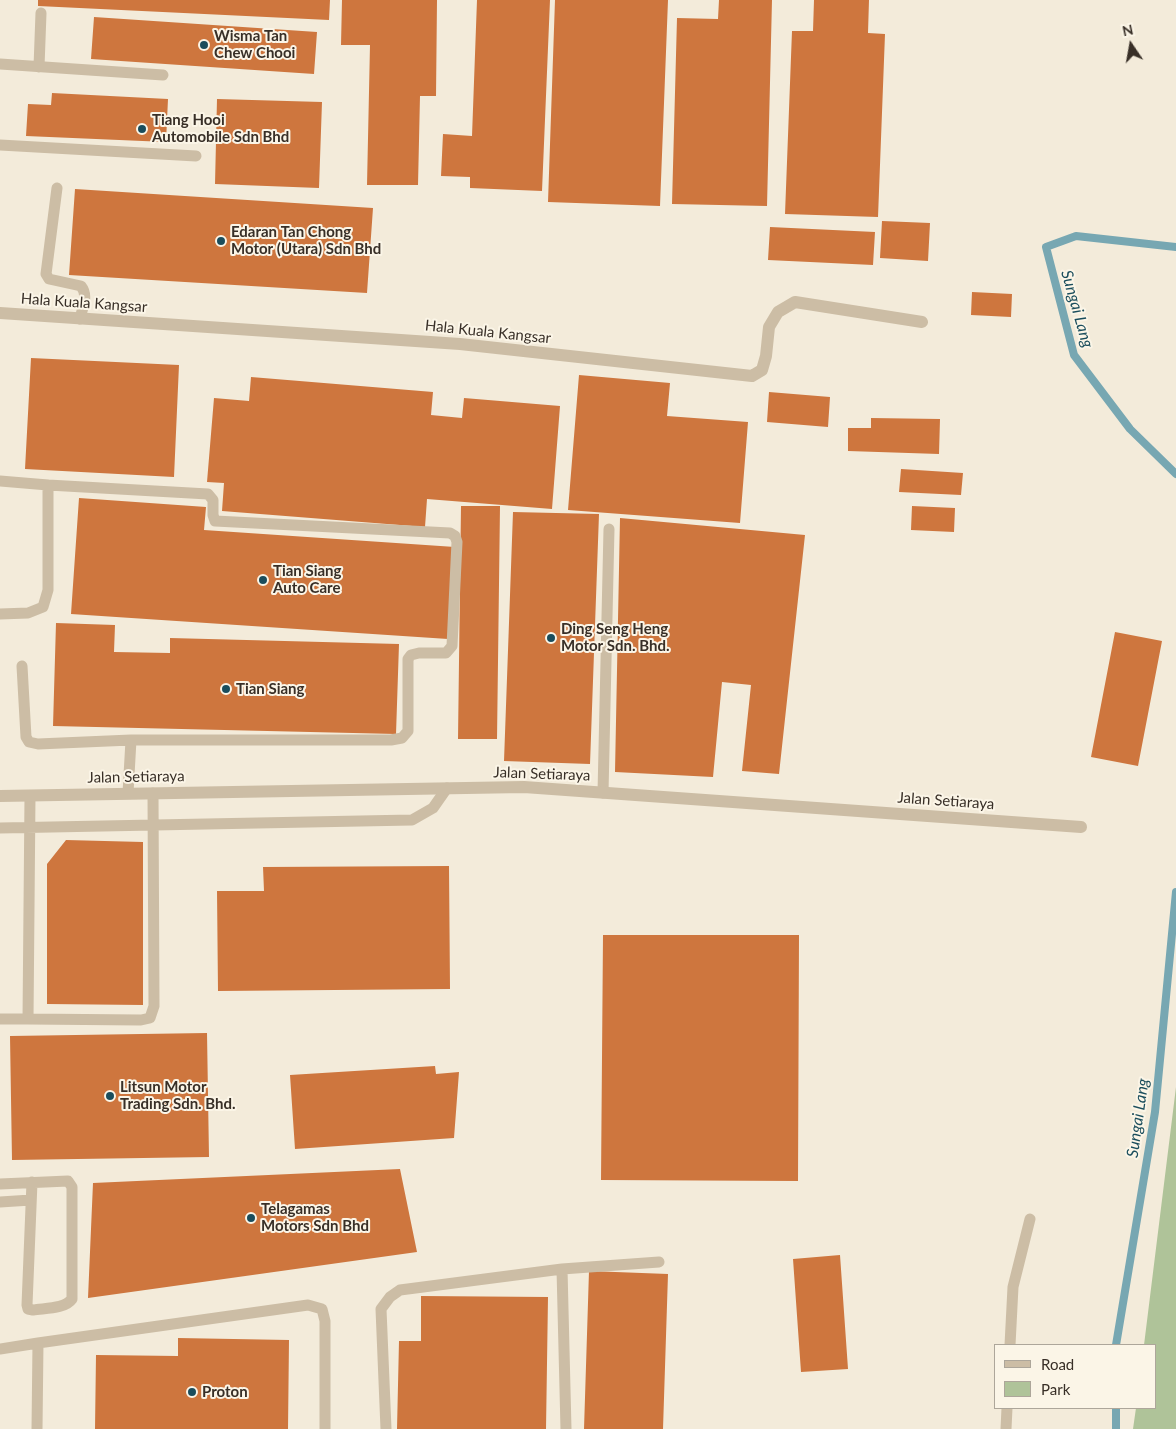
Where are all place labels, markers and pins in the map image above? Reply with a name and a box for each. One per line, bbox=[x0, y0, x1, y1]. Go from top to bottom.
place label: Wisma Tan Chew Chooi bbox=[214, 27, 295, 62]
marker: Wisma Tan Chew Chooi bbox=[198, 39, 210, 51]
place label: Tiang Hooi Automobile Sdn Bhd bbox=[152, 111, 289, 146]
marker: Tiang Hooi Automobile Sdn Bhd bbox=[136, 123, 148, 135]
place label: Edaran Tan Chong Motor (Utara) Sdn Bhd bbox=[231, 223, 381, 258]
marker: Edaran Tan Chong Motor (Utara) Sdn Bhd bbox=[215, 235, 227, 247]
place label: Tian Siang Auto Care bbox=[273, 562, 341, 597]
marker: Tian Siang Auto Care bbox=[257, 574, 269, 586]
place label: Ding Seng Heng Motor Sdn. Bhd. bbox=[561, 620, 669, 655]
marker: Ding Seng Heng Motor Sdn. Bhd. bbox=[545, 632, 557, 644]
place label: Tian Siang bbox=[236, 680, 304, 698]
marker: Tian Siang bbox=[220, 683, 232, 695]
place label: Litsun Motor Trading Sdn. Bhd. bbox=[120, 1078, 236, 1113]
marker: Litsun Motor Trading Sdn. Bhd. bbox=[104, 1090, 116, 1102]
place label: Telagamas Motors Sdn Bhd bbox=[261, 1200, 369, 1235]
marker: Telagamas Motors Sdn Bhd bbox=[245, 1212, 257, 1224]
place label: Proton bbox=[202, 1383, 248, 1401]
marker: Proton bbox=[186, 1386, 198, 1398]

